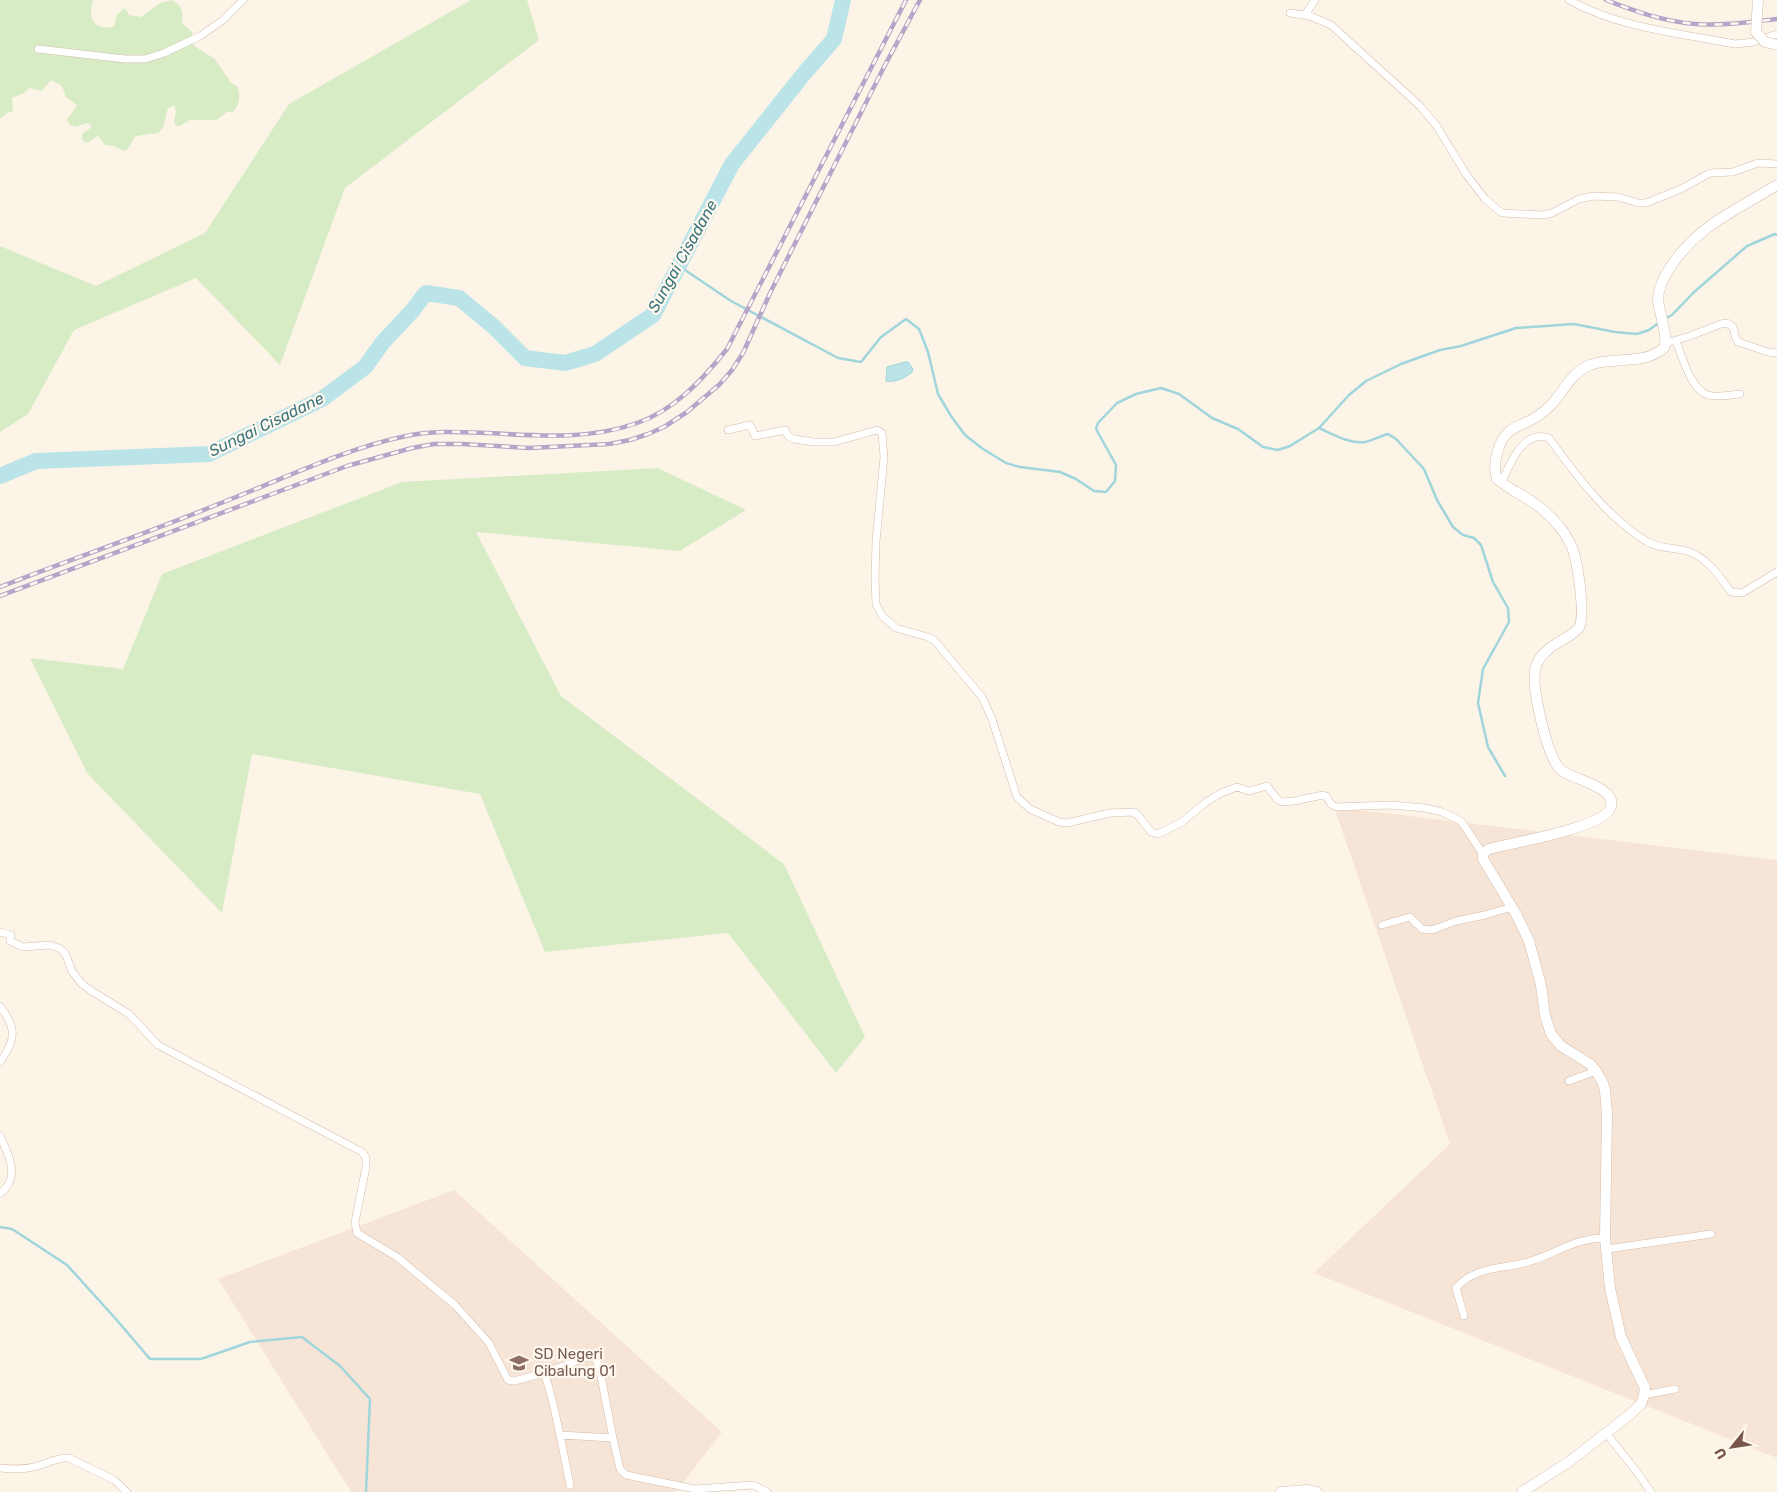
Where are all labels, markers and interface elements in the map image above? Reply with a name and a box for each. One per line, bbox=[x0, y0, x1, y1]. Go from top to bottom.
water label: Sungai Cisadane bbox=[644, 197, 721, 316]
water label: Sungai Cisadane bbox=[206, 388, 327, 461]
place label: SD Negeri Cibalung 01 bbox=[534, 1345, 615, 1380]
school or university icon: SD Negeri Cibalung 01 bbox=[508, 1352, 530, 1374]
north arrow bbox=[1707, 1422, 1757, 1472]
text: U bbox=[1711, 1445, 1731, 1462]

